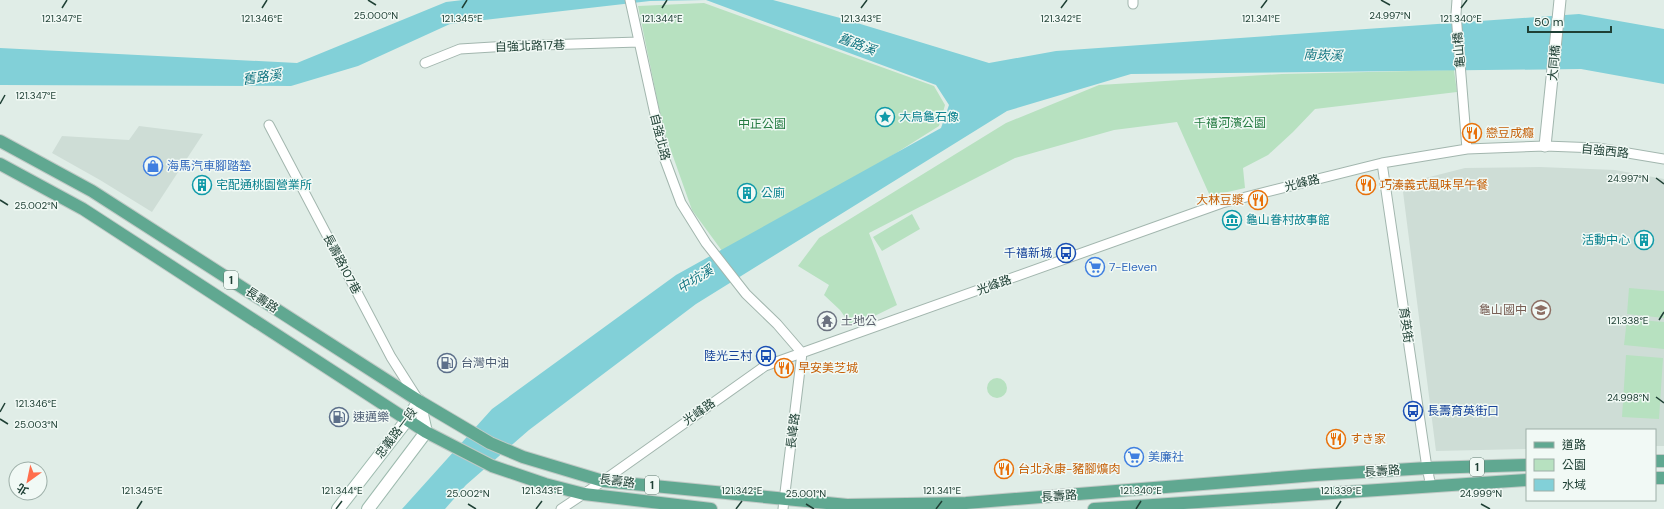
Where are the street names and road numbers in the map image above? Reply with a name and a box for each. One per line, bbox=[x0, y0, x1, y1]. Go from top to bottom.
street label: 龜山橋 bbox=[1449, 31, 1469, 69]
street label: 自強北路17巷 bbox=[495, 37, 565, 55]
street label: 大同橋 bbox=[1544, 44, 1564, 82]
street label: 自強北路 bbox=[646, 112, 674, 162]
street label: 自強西路 bbox=[1580, 141, 1630, 161]
street label: 光峰路 bbox=[1283, 171, 1321, 195]
street label: 長壽路107巷 bbox=[319, 231, 365, 297]
road number: 1 bbox=[224, 271, 238, 289]
street label: 光峰路 bbox=[974, 271, 1014, 299]
street label: 長壽路 bbox=[243, 283, 281, 317]
street label: 育英街 bbox=[1396, 306, 1416, 344]
street label: 光峰路 bbox=[680, 395, 718, 429]
street label: 忠義路一段 bbox=[372, 404, 420, 462]
street label: 長峰路 bbox=[783, 412, 803, 450]
road number: 1 bbox=[1470, 458, 1484, 476]
street label: 長壽路 bbox=[1363, 462, 1401, 480]
street label: 長壽路 bbox=[598, 471, 636, 491]
road number: 1 bbox=[645, 476, 659, 494]
street label: 長壽路 bbox=[1040, 487, 1078, 505]

